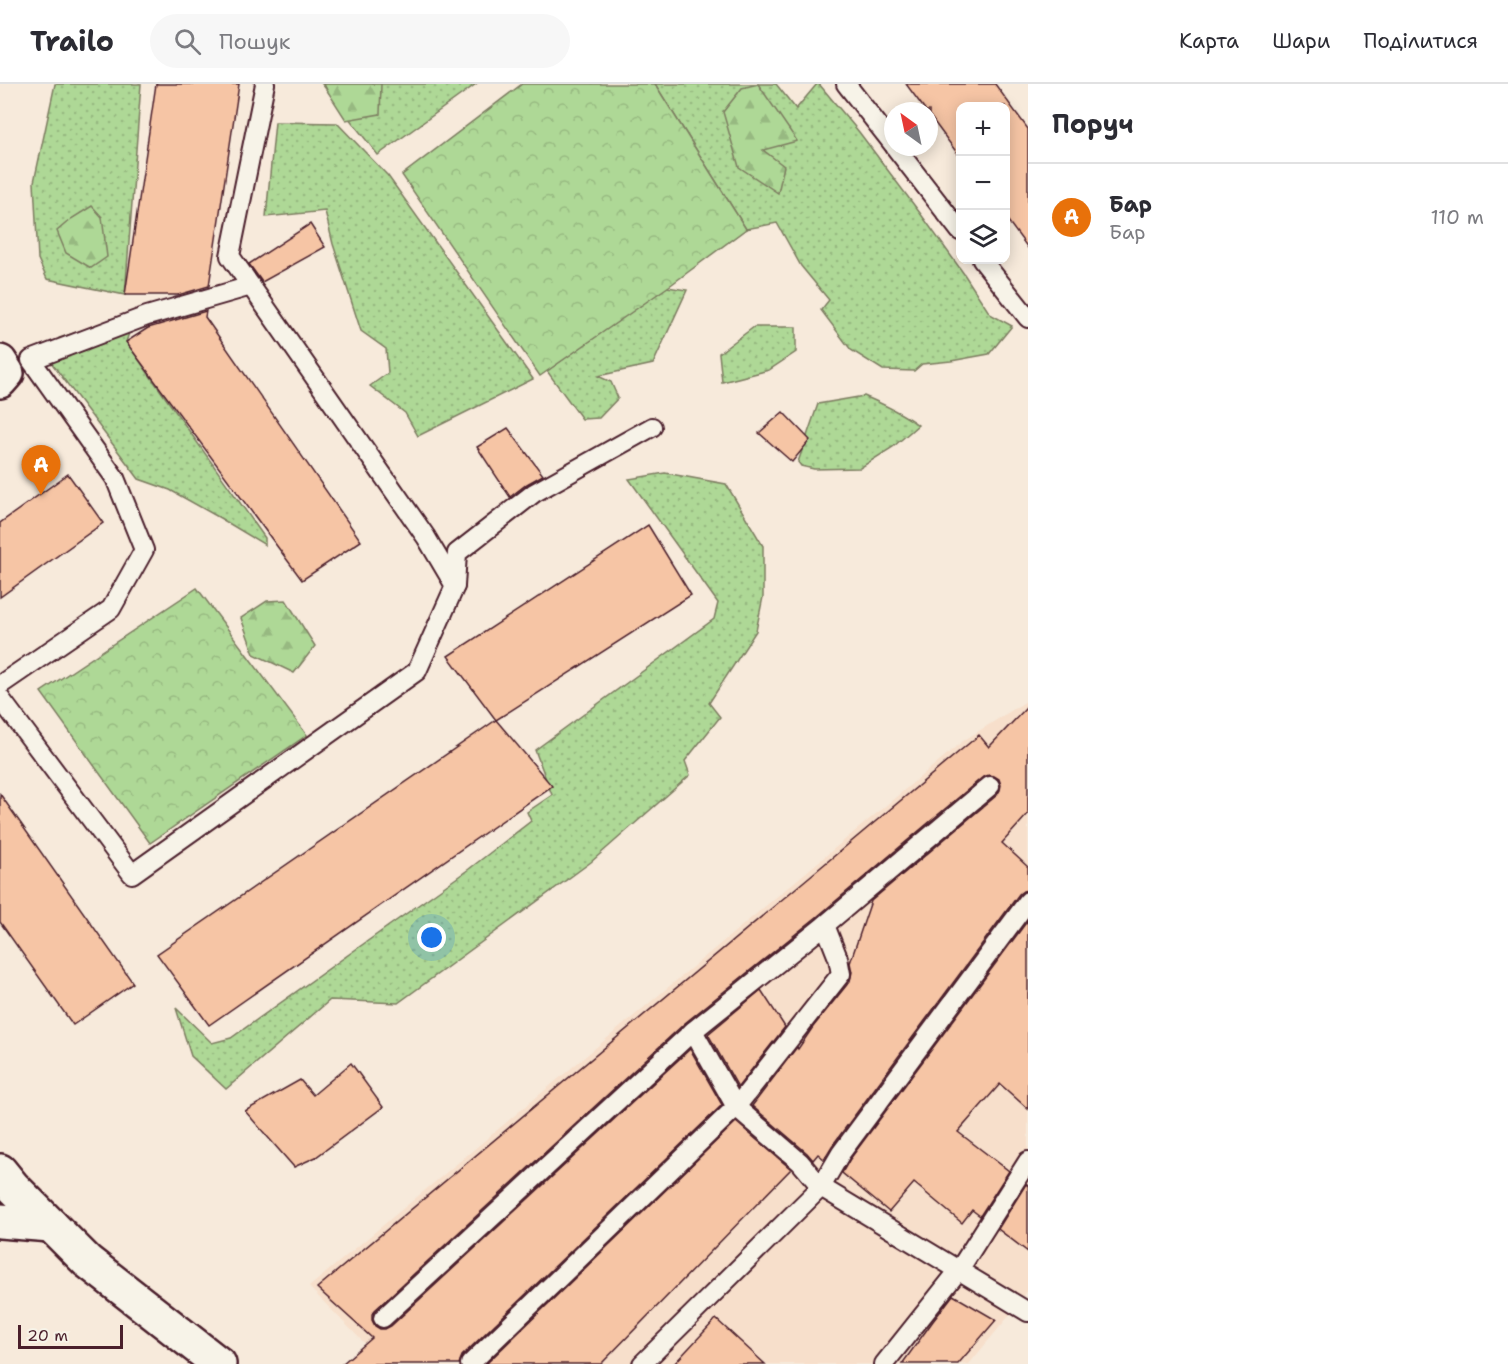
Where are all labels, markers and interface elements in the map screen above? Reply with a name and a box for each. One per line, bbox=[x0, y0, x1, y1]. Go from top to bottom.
search box bbox=[150, 14, 570, 68]
text: Trailo bbox=[30, 22, 114, 60]
icon: search bbox=[171, 25, 204, 58]
text: Пошук bbox=[219, 27, 290, 56]
text: Карта bbox=[1179, 27, 1239, 55]
text: Шари bbox=[1272, 27, 1330, 55]
text: Поділитися bbox=[1363, 27, 1478, 55]
north arrow bbox=[884, 102, 938, 156]
map controls bbox=[956, 102, 1010, 264]
button: + bbox=[956, 102, 1010, 156]
text: Поруч bbox=[1052, 106, 1134, 141]
button: − bbox=[956, 156, 1010, 210]
text: Бар bbox=[1109, 190, 1152, 219]
text: A bbox=[1064, 204, 1079, 230]
text: 110 m bbox=[1430, 204, 1484, 230]
button: layers bbox=[956, 210, 1010, 264]
text: Бар bbox=[1109, 219, 1146, 245]
pin: A bbox=[22, 446, 60, 495]
your location bbox=[417, 923, 446, 952]
scale bar bbox=[18, 1322, 123, 1350]
text: 20 m bbox=[27, 1325, 68, 1346]

